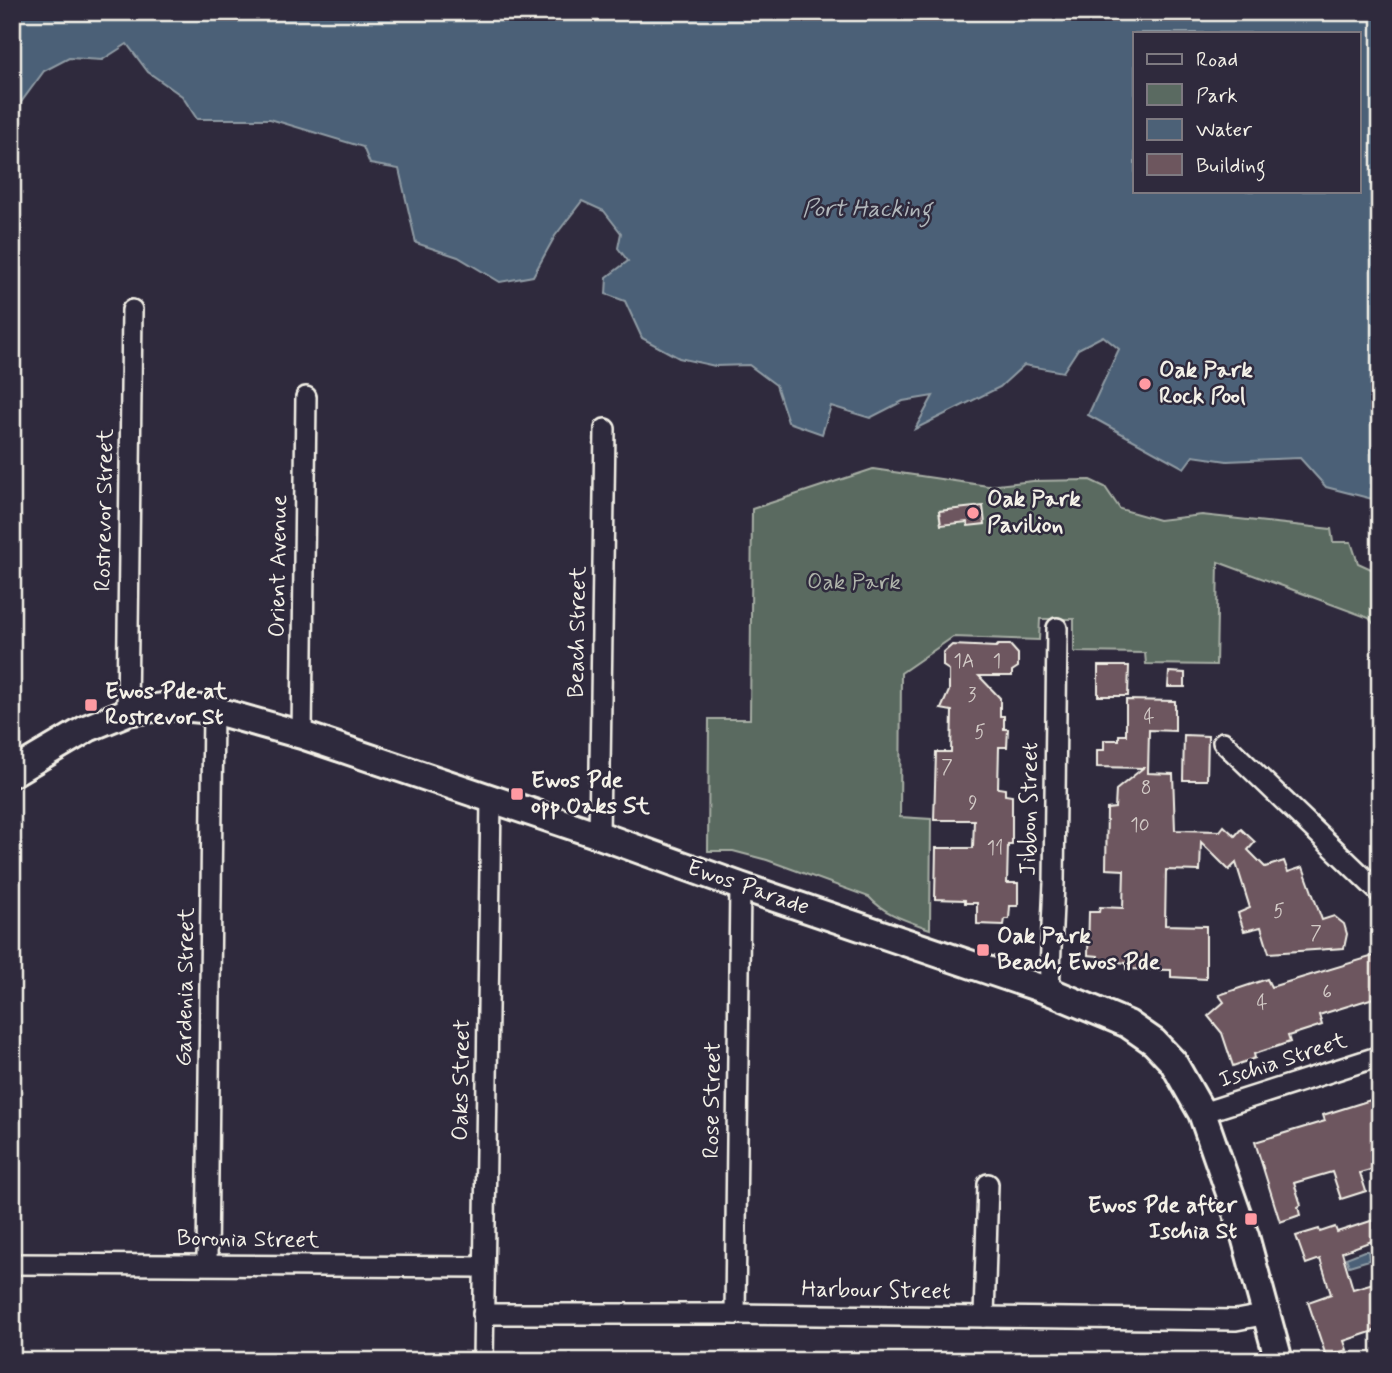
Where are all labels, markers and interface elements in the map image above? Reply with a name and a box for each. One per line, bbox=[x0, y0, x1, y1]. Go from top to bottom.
legend bbox=[1133, 32, 1360, 192]
text: Road bbox=[1196, 46, 1238, 74]
text: Park bbox=[1196, 82, 1238, 110]
text: Water bbox=[1196, 116, 1252, 144]
text: Building bbox=[1196, 152, 1266, 182]
water label: Port Hacking bbox=[802, 194, 934, 228]
place label: Oak Park Rock Pool bbox=[1159, 356, 1253, 412]
marker: Oak Park Rock Pool bbox=[1137, 376, 1153, 392]
street label: Rostrevor Street bbox=[89, 428, 121, 592]
place label: Oak Park Pavilion bbox=[987, 485, 1081, 541]
street label: Orient Avenue bbox=[263, 494, 295, 638]
marker: Oak Park Pavilion bbox=[965, 505, 981, 521]
street label: Beach Street bbox=[562, 565, 594, 698]
park label: Oak Park bbox=[807, 568, 901, 598]
house number: 1A bbox=[954, 649, 974, 674]
house number: 1 bbox=[993, 649, 1001, 674]
place label: Ewos Pde at Rostrevor St bbox=[105, 677, 228, 733]
house number: 3 bbox=[968, 683, 977, 708]
marker: Ewos Pde at Rostrevor St bbox=[83, 697, 99, 713]
house number: 4 bbox=[1143, 705, 1155, 730]
house number: 5 bbox=[974, 720, 986, 745]
street label: Jibbon Street bbox=[1014, 742, 1046, 876]
house number: 7 bbox=[941, 755, 953, 780]
place label: Ewos Pde opp Oaks St bbox=[531, 766, 650, 822]
house number: 8 bbox=[1141, 776, 1151, 801]
marker: Ewos Pde opp Oaks St bbox=[509, 786, 525, 802]
house number: 9 bbox=[968, 791, 978, 816]
house number: 10 bbox=[1130, 813, 1150, 838]
house number: 11 bbox=[987, 836, 1003, 861]
street label: Ewos Parade bbox=[683, 853, 813, 923]
house number: 5 bbox=[1273, 899, 1285, 924]
street label: Gardenia Street bbox=[170, 907, 202, 1067]
house number: 7 bbox=[1310, 921, 1322, 946]
place label: Oak Park Beach, Ewos Pde bbox=[997, 922, 1161, 978]
marker: Oak Park Beach, Ewos Pde bbox=[975, 942, 991, 958]
house number: 6 bbox=[1322, 980, 1332, 1005]
house number: 4 bbox=[1256, 991, 1268, 1016]
street label: Oaks Street bbox=[446, 1019, 478, 1141]
street label: Ischia Street bbox=[1215, 1026, 1351, 1096]
street label: Rose Street bbox=[697, 1041, 729, 1159]
place label: Ewos Pde after Ischia St bbox=[1088, 1191, 1238, 1247]
marker: Ewos Pde after Ischia St bbox=[1243, 1211, 1259, 1227]
street label: Boronia Street bbox=[176, 1224, 320, 1256]
street label: Harbour Street bbox=[801, 1275, 951, 1307]

